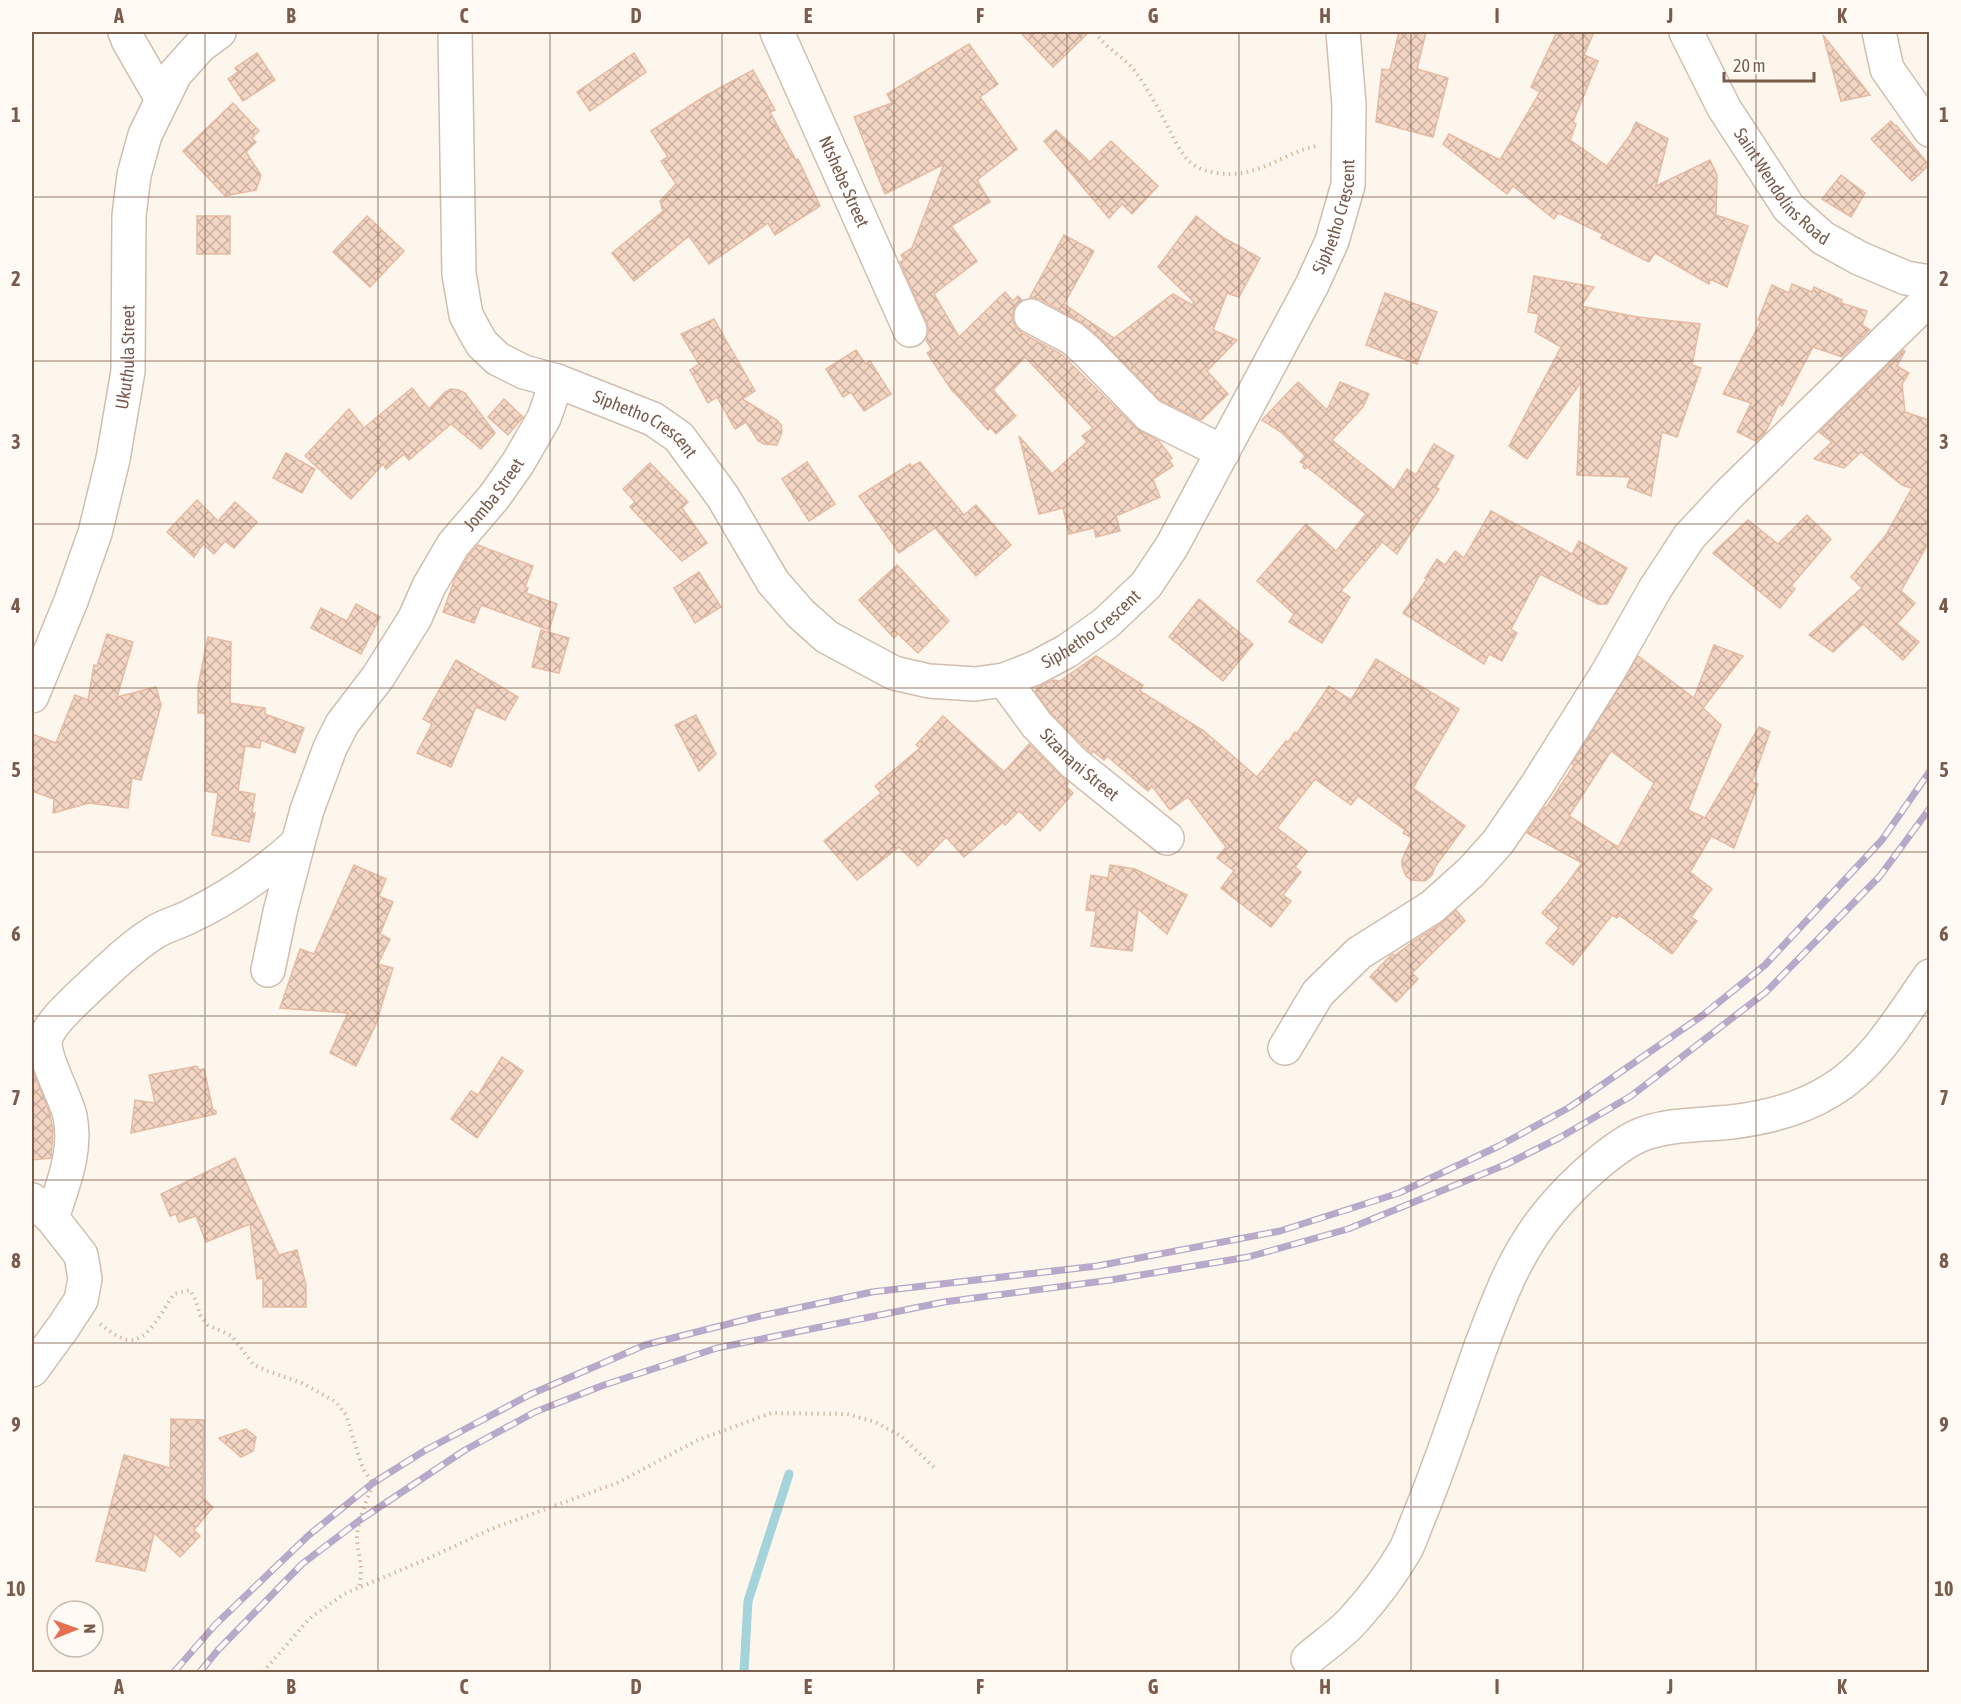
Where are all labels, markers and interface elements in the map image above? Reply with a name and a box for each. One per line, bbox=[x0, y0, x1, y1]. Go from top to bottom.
text: A bbox=[113, 4, 124, 27]
text: B bbox=[286, 4, 296, 27]
text: C bbox=[460, 4, 469, 27]
text: D bbox=[630, 4, 642, 27]
text: E bbox=[804, 4, 813, 27]
text: F bbox=[976, 4, 984, 27]
text: G bbox=[1148, 4, 1159, 27]
text: H bbox=[1319, 4, 1331, 27]
text: I bbox=[1494, 4, 1500, 27]
text: J bbox=[1666, 4, 1673, 27]
text: K bbox=[1837, 4, 1847, 27]
scale bar bbox=[1724, 45, 1814, 83]
text: 20 m bbox=[1733, 55, 1765, 76]
text: 1 bbox=[11, 103, 21, 126]
text: 1 bbox=[1939, 103, 1949, 126]
street label: Saint Wendolins Road bbox=[1730, 124, 1833, 249]
street label: Ntshebe Street bbox=[815, 133, 874, 231]
street label: Siphetho Crescent bbox=[1308, 159, 1358, 277]
text: 2 bbox=[11, 267, 21, 290]
text: 2 bbox=[1939, 267, 1949, 290]
street label: Ukuthula Street bbox=[111, 305, 138, 411]
street label: Siphetho Crescent bbox=[590, 385, 702, 462]
text: 3 bbox=[11, 430, 21, 453]
text: 3 bbox=[1939, 430, 1949, 453]
street label: Jomba Street bbox=[459, 455, 528, 535]
street label: Siphetho Crescent bbox=[1038, 585, 1144, 673]
text: 4 bbox=[10, 594, 21, 617]
text: 4 bbox=[1938, 594, 1949, 617]
street label: Sizanani Street bbox=[1036, 724, 1123, 805]
text: 5 bbox=[11, 758, 21, 781]
text: 5 bbox=[1939, 758, 1949, 781]
text: 6 bbox=[11, 922, 21, 945]
text: 6 bbox=[1939, 922, 1949, 945]
text: 7 bbox=[11, 1086, 21, 1109]
text: 7 bbox=[1939, 1086, 1949, 1109]
text: 8 bbox=[11, 1249, 21, 1272]
text: 8 bbox=[1939, 1249, 1949, 1272]
text: 9 bbox=[11, 1413, 21, 1436]
text: 9 bbox=[1939, 1413, 1949, 1436]
text: 10 bbox=[7, 1577, 25, 1600]
text: 10 bbox=[1935, 1577, 1953, 1600]
north arrow bbox=[45, 1599, 105, 1659]
text: N bbox=[81, 1624, 99, 1634]
text: A bbox=[113, 1675, 124, 1698]
text: B bbox=[286, 1675, 296, 1698]
text: C bbox=[460, 1675, 469, 1698]
text: D bbox=[630, 1675, 642, 1698]
text: E bbox=[804, 1675, 813, 1698]
text: F bbox=[976, 1675, 984, 1698]
text: G bbox=[1148, 1675, 1159, 1698]
text: H bbox=[1319, 1675, 1331, 1698]
text: I bbox=[1494, 1675, 1500, 1698]
text: J bbox=[1666, 1675, 1673, 1698]
text: K bbox=[1837, 1675, 1847, 1698]

